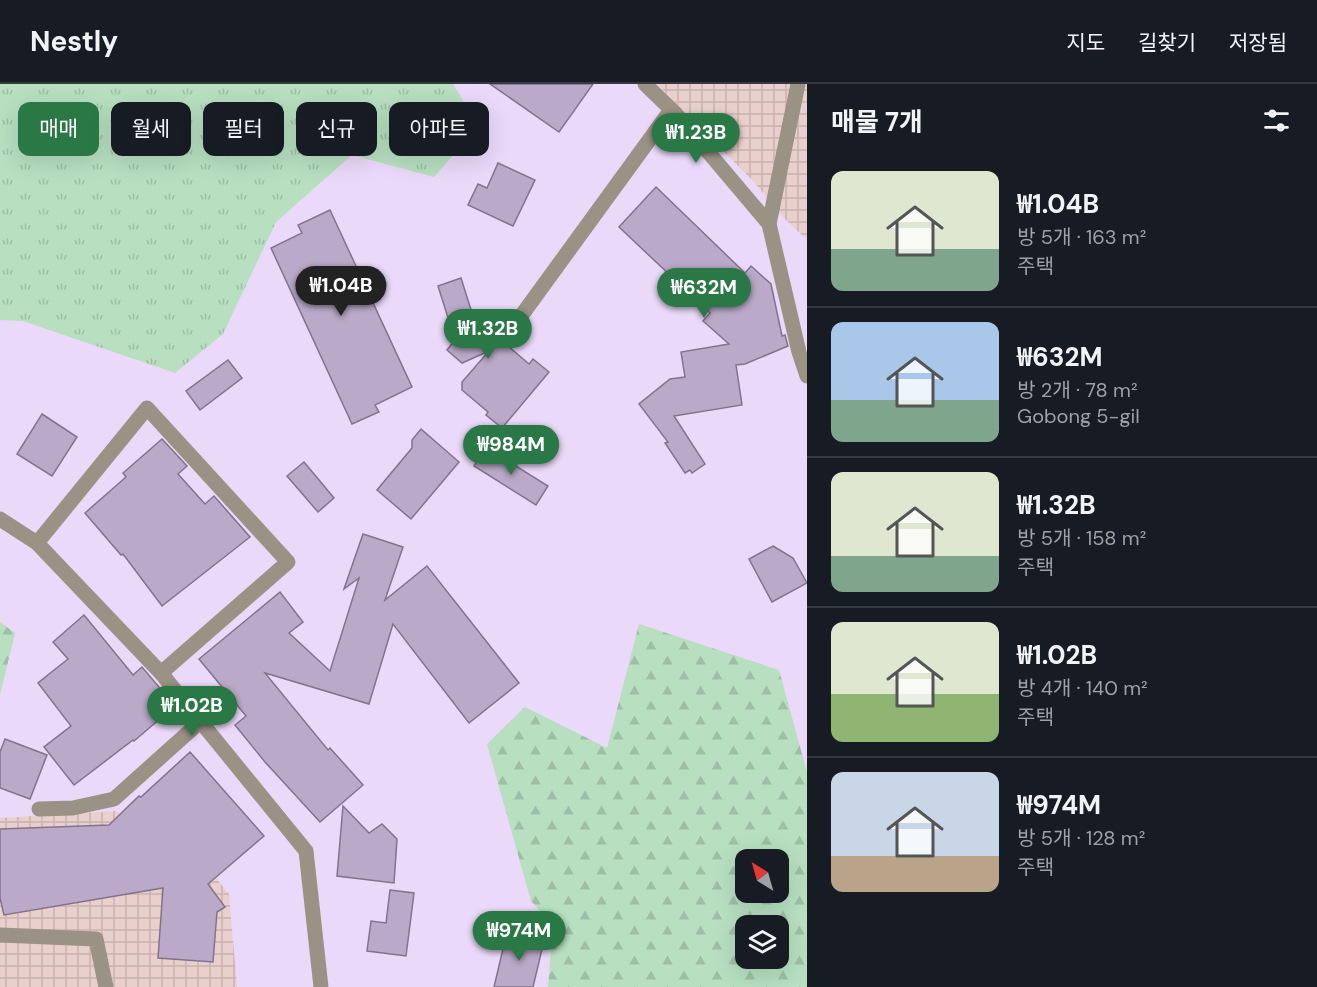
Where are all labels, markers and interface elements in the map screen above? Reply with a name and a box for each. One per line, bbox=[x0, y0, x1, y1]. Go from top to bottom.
text: Nestly bbox=[30, 23, 118, 60]
text: 지도 bbox=[1066, 29, 1105, 57]
text: 길찾기 bbox=[1138, 29, 1196, 57]
text: 저장됨 bbox=[1229, 29, 1287, 57]
chip: 매매 bbox=[18, 102, 99, 156]
chip: 월세 bbox=[111, 102, 191, 156]
chip: 필터 bbox=[203, 102, 284, 156]
chip: 신규 bbox=[296, 102, 377, 156]
chip: 아파트 bbox=[389, 102, 489, 156]
icon: filters bbox=[1260, 104, 1293, 137]
text: 매물 7개 bbox=[831, 105, 923, 139]
pin: ₩1.23B bbox=[647, 113, 745, 164]
text: ₩1.23B bbox=[666, 119, 726, 145]
text: ₩1.04B bbox=[1017, 187, 1099, 221]
icon: home bbox=[879, 195, 951, 267]
text: 방 5개 · 163 m² bbox=[1017, 224, 1146, 250]
text: 주택 bbox=[1017, 253, 1054, 279]
pin: ₩1.04B bbox=[292, 266, 390, 317]
pin: ₩632M bbox=[662, 268, 746, 319]
text: ₩1.04B bbox=[309, 272, 373, 298]
text: ₩632M bbox=[671, 274, 737, 300]
pin: ₩1.32B bbox=[439, 309, 537, 360]
text: ₩1.32B bbox=[458, 315, 518, 341]
text: ₩632M bbox=[1017, 340, 1103, 374]
icon: home bbox=[879, 346, 951, 418]
text: 방 2개 · 78 m² bbox=[1017, 377, 1137, 403]
text: Gobong 5-gil bbox=[1017, 403, 1140, 429]
pin: ₩984M bbox=[469, 425, 553, 476]
text: ₩984M bbox=[477, 431, 545, 457]
text: ₩1.32B bbox=[1017, 488, 1096, 522]
icon: home bbox=[879, 496, 951, 568]
text: 방 5개 · 158 m² bbox=[1017, 525, 1146, 551]
text: 주택 bbox=[1017, 554, 1054, 580]
text: ₩1.02B bbox=[1017, 638, 1097, 672]
icon: home bbox=[879, 646, 951, 718]
text: 방 4개 · 140 m² bbox=[1017, 675, 1148, 701]
pin: ₩1.02B bbox=[143, 686, 241, 737]
text: ₩1.02B bbox=[161, 692, 223, 718]
text: 주택 bbox=[1017, 704, 1054, 730]
text: ₩974M bbox=[1017, 788, 1101, 822]
icon: home bbox=[879, 796, 951, 868]
text: 방 5개 · 128 m² bbox=[1017, 825, 1145, 851]
north arrow bbox=[735, 849, 789, 903]
map controls bbox=[735, 849, 789, 969]
text: 주택 bbox=[1017, 854, 1054, 880]
pin: ₩974M bbox=[477, 911, 561, 962]
button: layers bbox=[735, 915, 789, 969]
text: ₩974M bbox=[487, 917, 551, 943]

